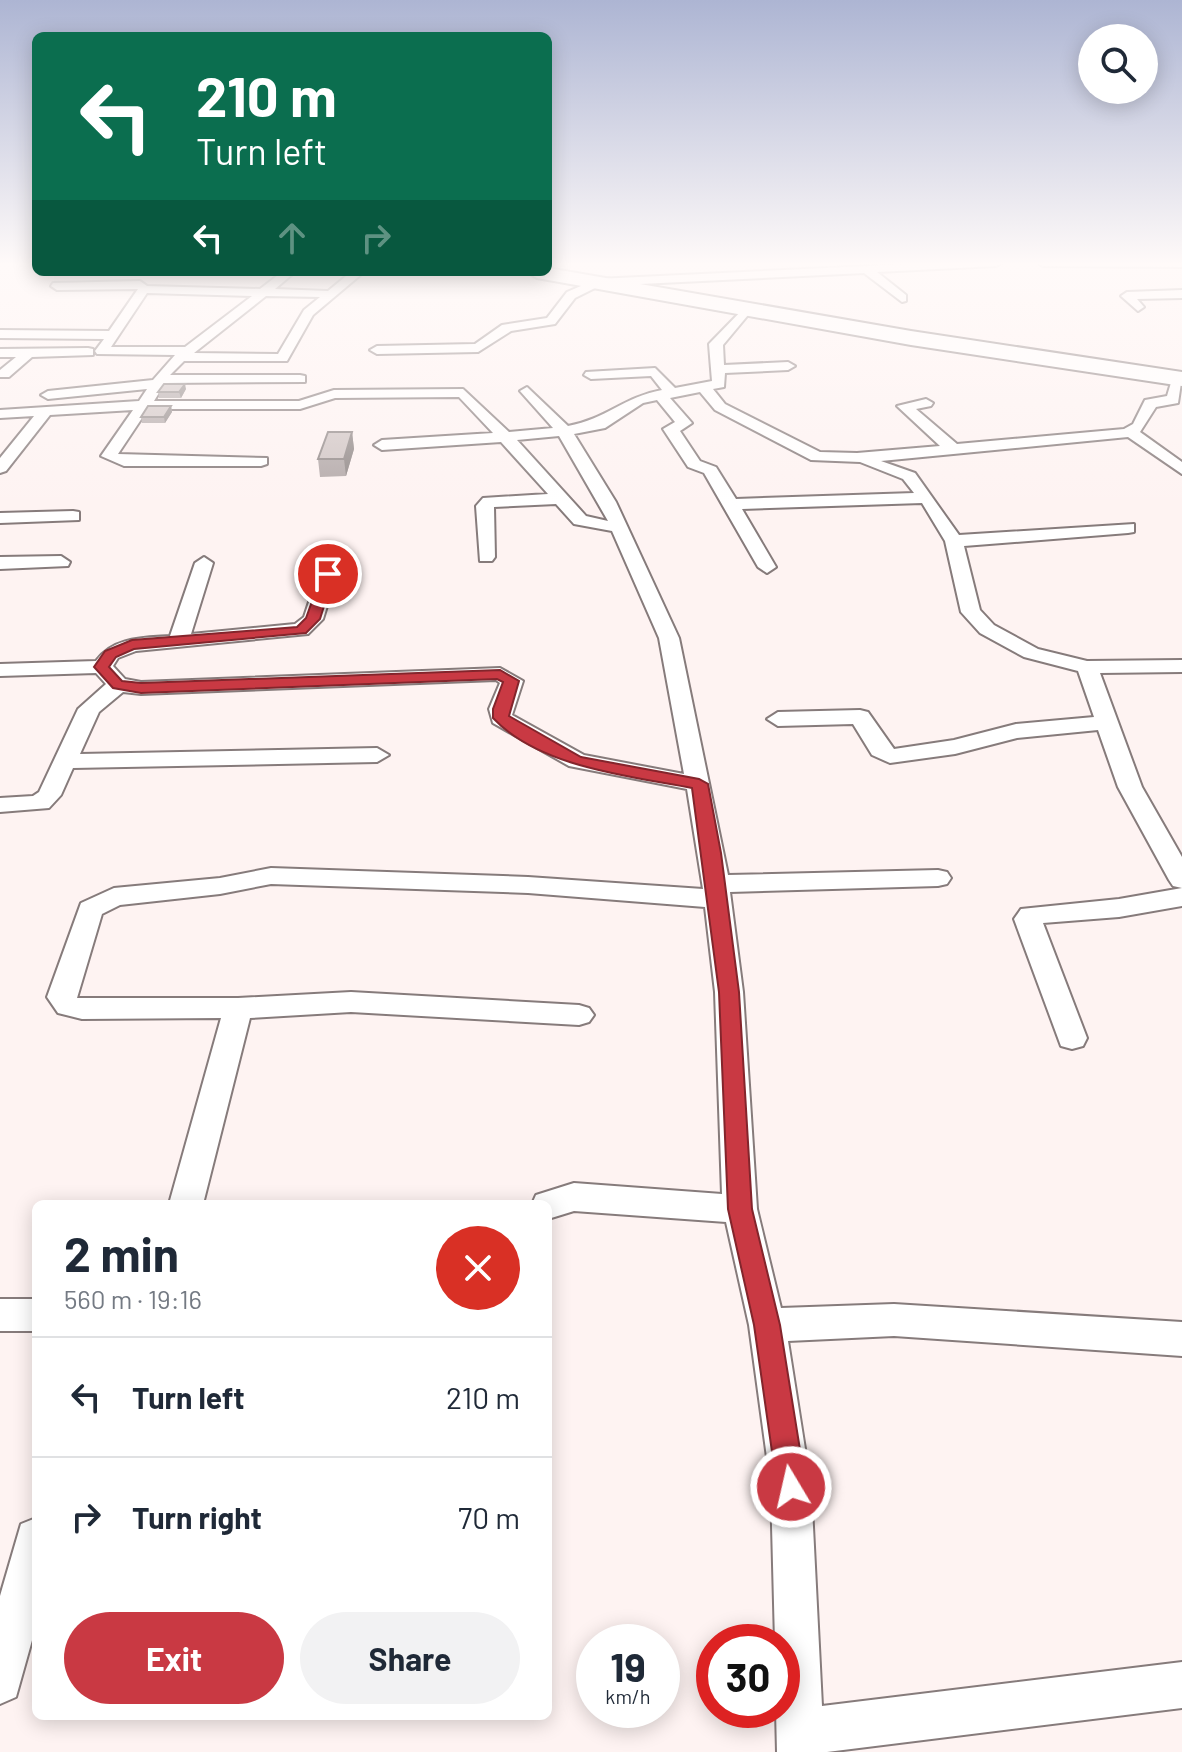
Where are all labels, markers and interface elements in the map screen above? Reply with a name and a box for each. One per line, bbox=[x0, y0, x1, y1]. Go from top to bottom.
map controls bbox=[1078, 24, 1158, 104]
button: search bbox=[1078, 24, 1158, 104]
text: 210 m bbox=[196, 61, 337, 128]
icon: left bbox=[64, 64, 168, 168]
text: Turn left bbox=[196, 129, 327, 172]
icon: left bbox=[186, 216, 230, 260]
icon: ahead bbox=[270, 216, 314, 260]
icon: right bbox=[354, 216, 398, 260]
pin bbox=[294, 540, 362, 608]
icon: arrive bbox=[306, 552, 350, 596]
text: 2 min bbox=[64, 1224, 179, 1282]
button: close bbox=[436, 1226, 520, 1310]
text: 560 m · 19:16 bbox=[64, 1283, 202, 1314]
icon: left bbox=[64, 1375, 108, 1419]
text: Turn left bbox=[132, 1379, 245, 1415]
text: 210 m bbox=[446, 1379, 520, 1415]
position arrow bbox=[749, 1445, 833, 1529]
icon: right bbox=[64, 1495, 108, 1539]
text: Turn right bbox=[132, 1499, 262, 1535]
text: 70 m bbox=[458, 1499, 520, 1535]
button: Exit bbox=[64, 1612, 284, 1704]
button: Share bbox=[300, 1612, 520, 1704]
speed limit sign: 30 bbox=[696, 1624, 800, 1728]
text: 19 bbox=[610, 1642, 646, 1690]
text: km/h bbox=[605, 1684, 651, 1708]

